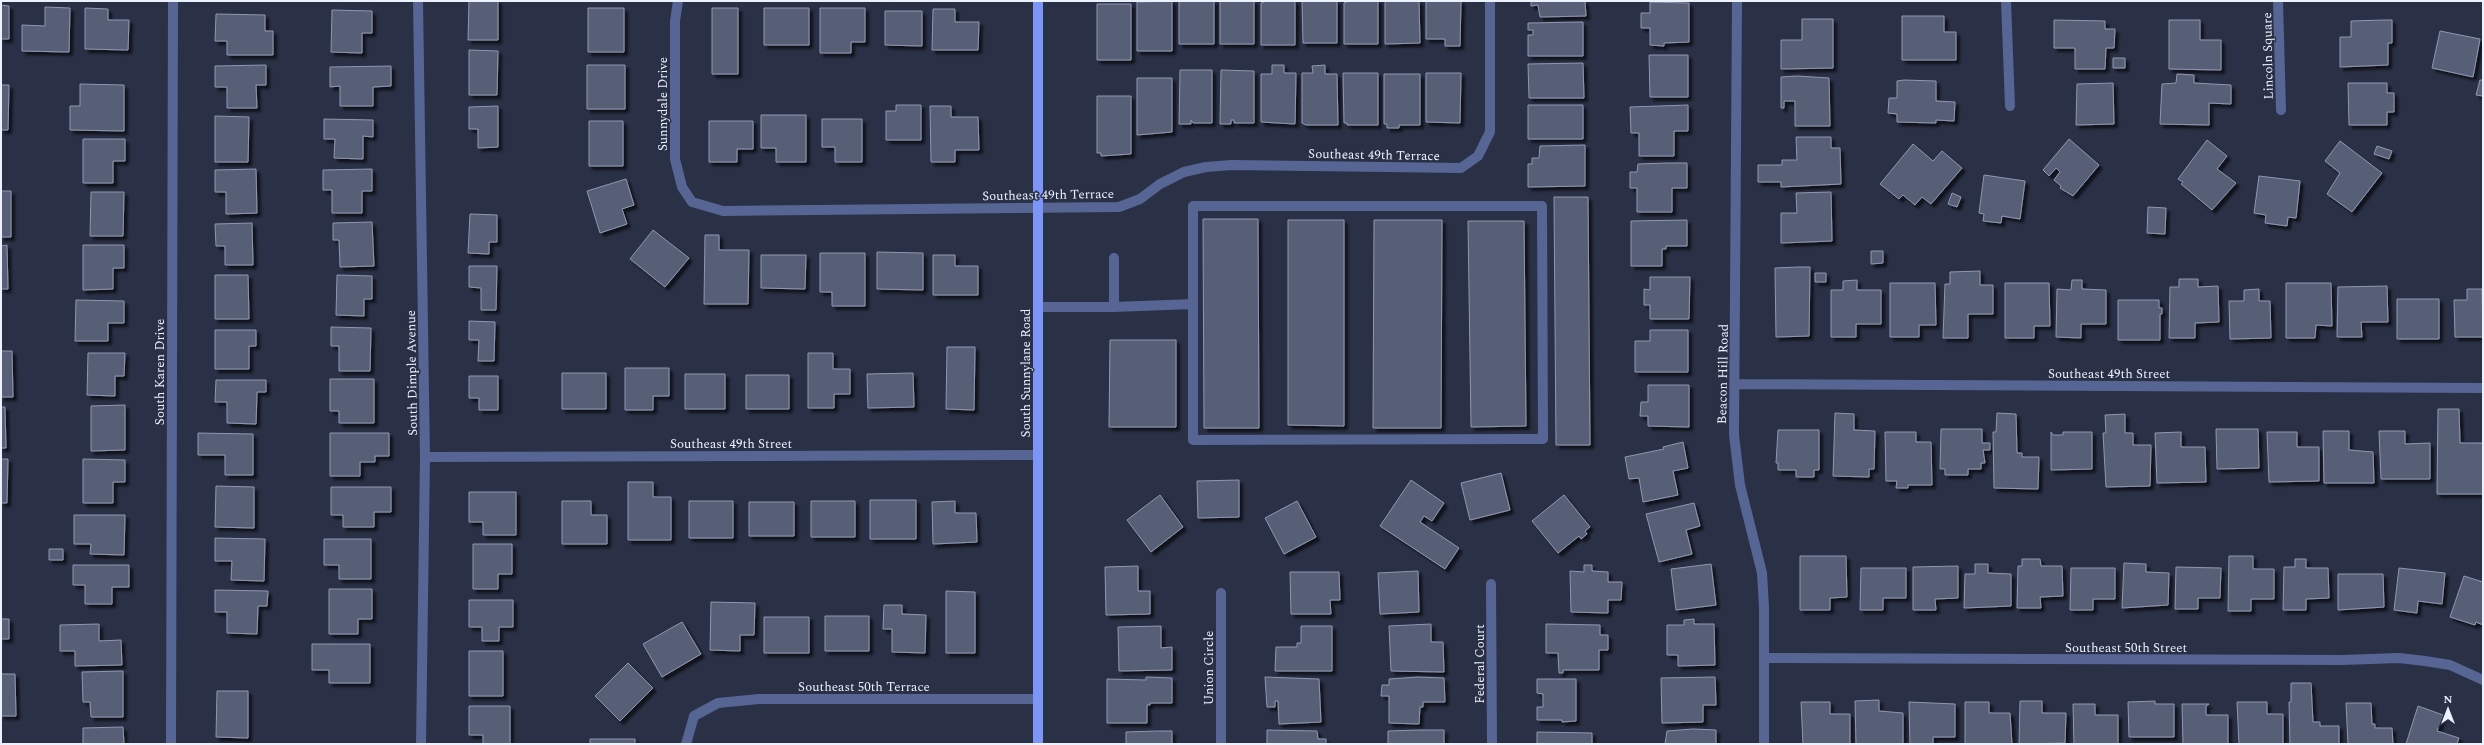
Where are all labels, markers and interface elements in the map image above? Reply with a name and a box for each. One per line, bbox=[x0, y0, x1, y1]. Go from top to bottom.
street label: Lincoln Square bbox=[2257, 12, 2279, 100]
street label: Sunnydale Drive bbox=[653, 57, 673, 151]
street label: Southeast 49th Terrace bbox=[1308, 144, 1440, 166]
street label: Southeast 49th Terrace bbox=[982, 184, 1114, 206]
street label: South Sunnylane Road bbox=[1016, 309, 1036, 437]
street label: South Dimple Avenue bbox=[401, 310, 423, 436]
street label: South Karen Drive bbox=[150, 319, 170, 425]
street label: Beacon Hill Road bbox=[1712, 324, 1734, 424]
street label: Southeast 49th Street bbox=[2048, 364, 2171, 384]
street label: Southeast 49th Street bbox=[670, 434, 793, 454]
street label: Federal Court bbox=[1470, 624, 1490, 704]
street label: Union Circle bbox=[1199, 631, 1219, 705]
street label: Southeast 50th Street bbox=[2065, 638, 2188, 658]
street label: Southeast 50th Terrace bbox=[798, 677, 930, 697]
north arrow bbox=[2428, 689, 2468, 729]
text: N bbox=[2444, 691, 2453, 708]

